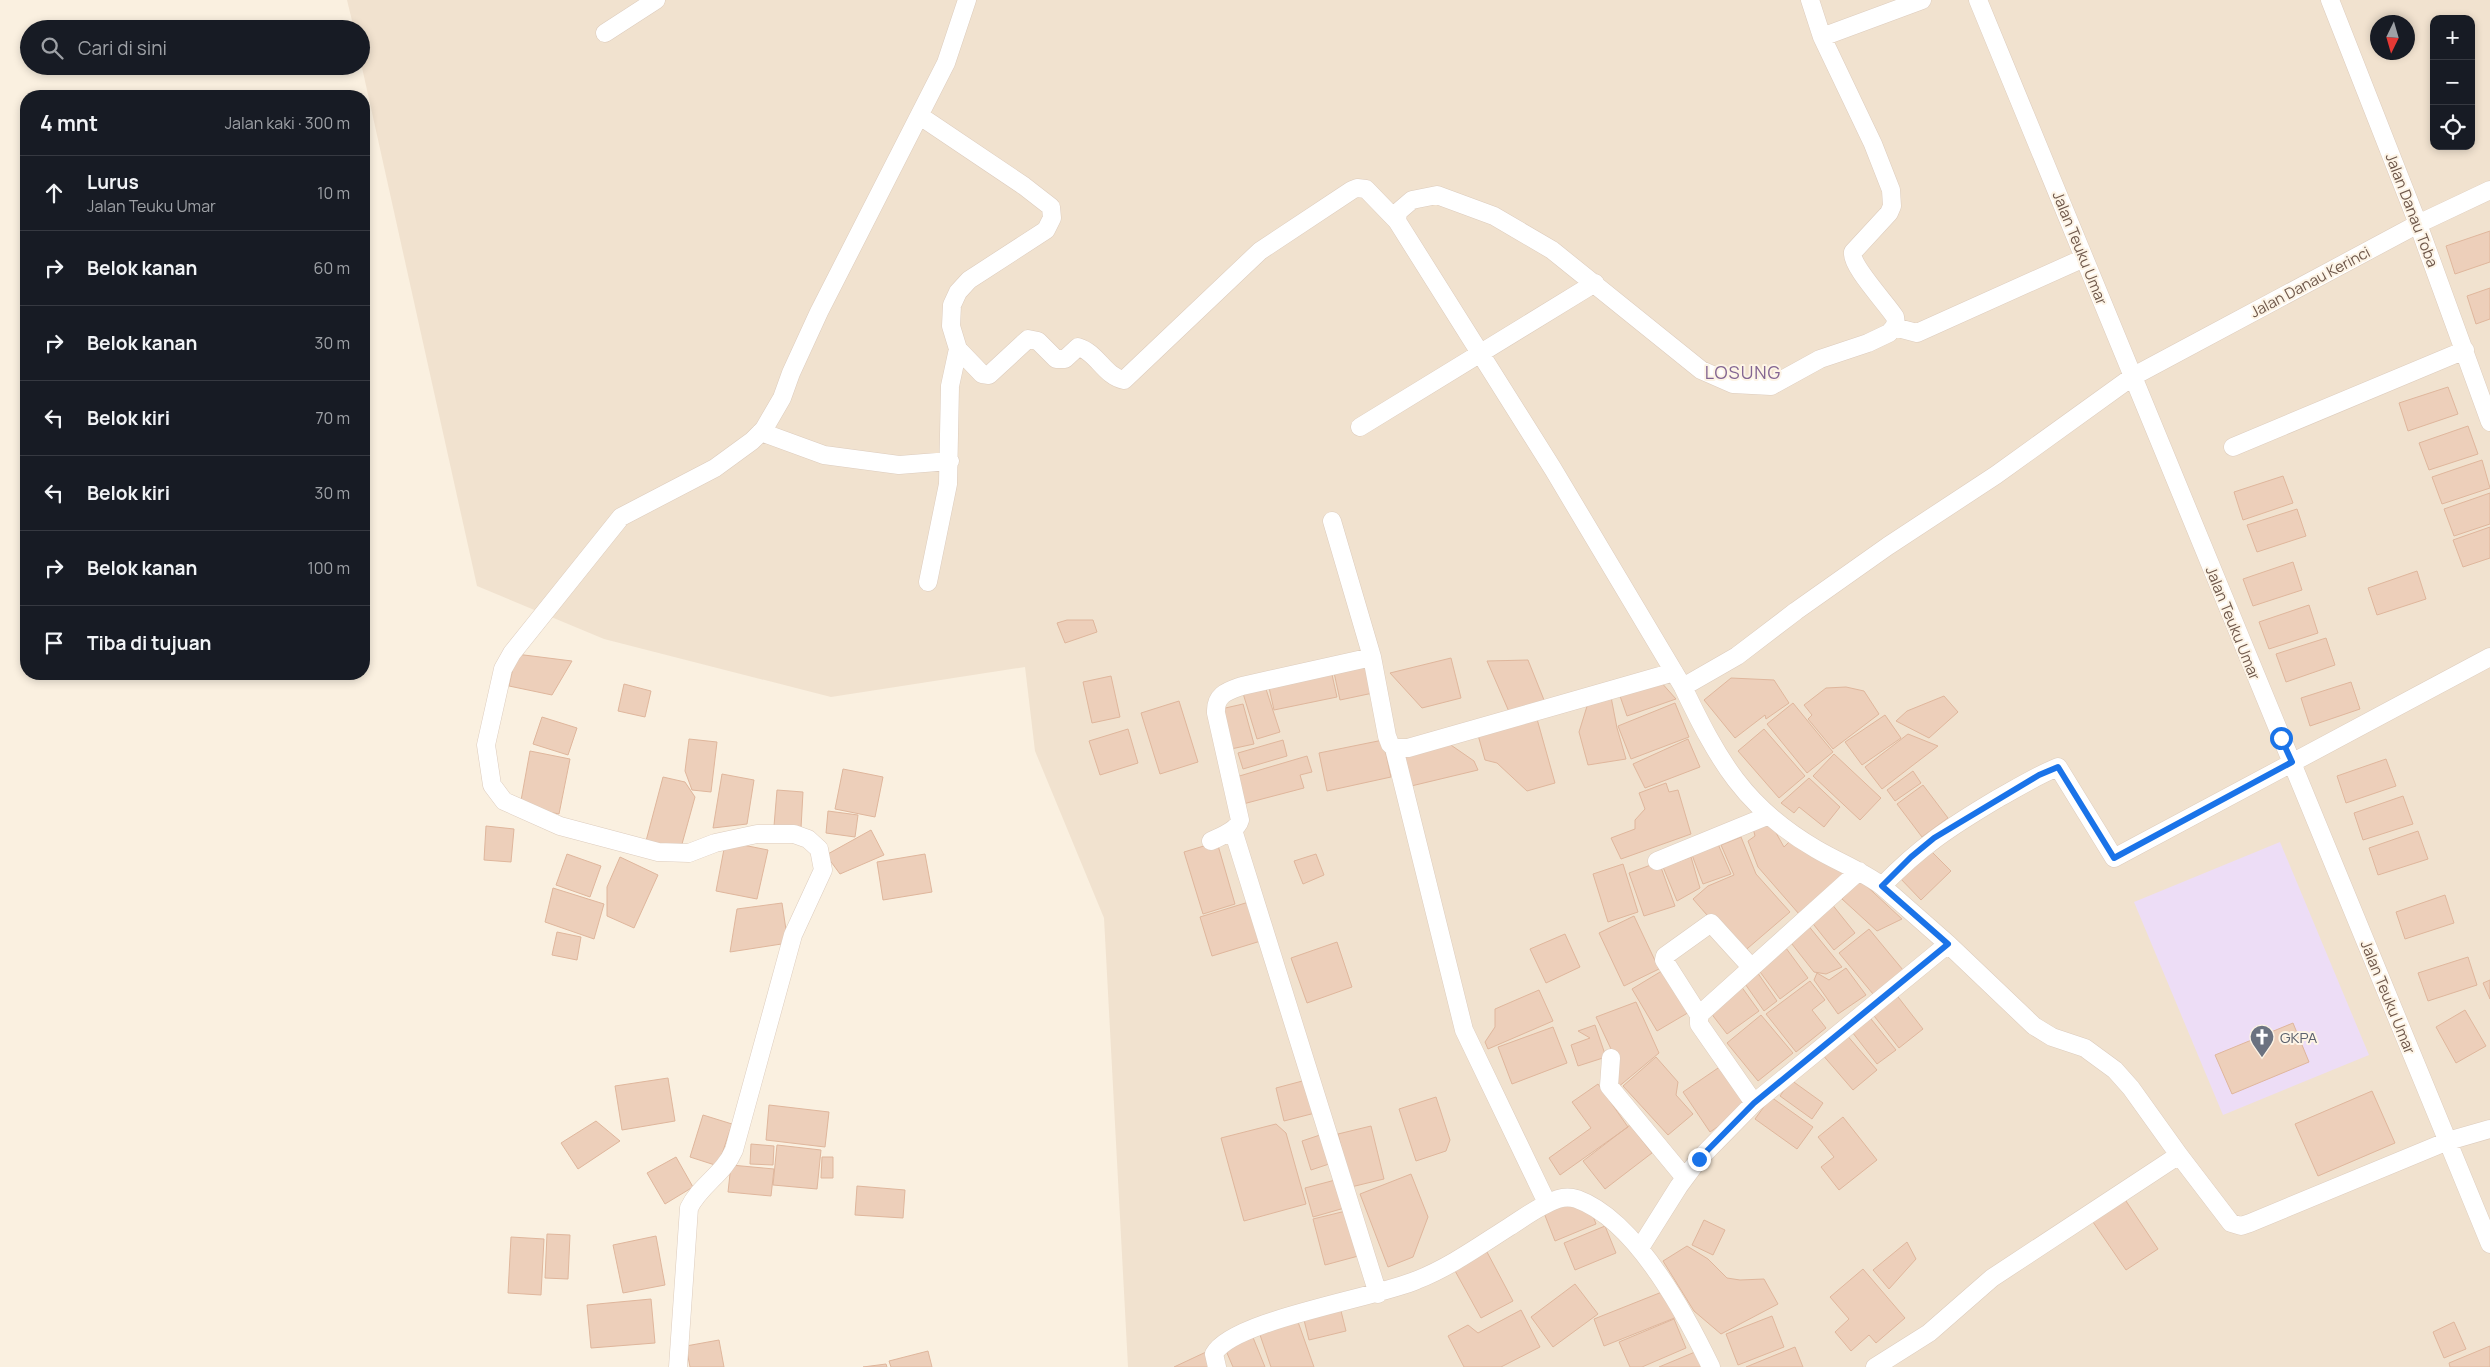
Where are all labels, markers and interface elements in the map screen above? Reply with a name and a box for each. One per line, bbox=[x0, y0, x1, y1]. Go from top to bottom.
north arrow bbox=[2370, 15, 2415, 60]
map controls bbox=[2430, 15, 2475, 150]
button: + bbox=[2430, 15, 2475, 60]
search box bbox=[20, 20, 370, 75]
icon: search bbox=[38, 34, 66, 62]
text: Cari di sini bbox=[78, 35, 167, 61]
button: − bbox=[2430, 60, 2475, 105]
button: locate bbox=[2430, 105, 2475, 150]
text: 4 mnt bbox=[40, 109, 98, 137]
text: Jalan kaki · 300 m bbox=[225, 112, 350, 134]
street label: Jalan Danau Toba bbox=[2381, 150, 2443, 270]
text: Lurus bbox=[87, 169, 139, 195]
icon: ahead bbox=[40, 179, 68, 207]
text: 10 m bbox=[317, 182, 350, 204]
street label: Jalan Teuku Umar bbox=[2048, 188, 2113, 308]
text: Jalan Teuku Umar bbox=[87, 195, 216, 217]
street label: Jalan Danau Kerinci bbox=[2246, 242, 2374, 322]
icon: right bbox=[40, 254, 68, 282]
text: Belok kanan bbox=[87, 255, 197, 281]
text: 60 m bbox=[314, 257, 350, 279]
icon: right bbox=[40, 329, 68, 357]
text: Belok kanan bbox=[87, 330, 197, 356]
text: 30 m bbox=[315, 332, 350, 354]
district label: LOSUNG bbox=[1705, 360, 1781, 384]
icon: left bbox=[40, 404, 68, 432]
text: Belok kiri bbox=[87, 405, 170, 431]
text: 70 m bbox=[315, 407, 350, 429]
icon: left bbox=[40, 479, 68, 507]
text: Belok kiri bbox=[87, 480, 170, 506]
text: 30 m bbox=[315, 482, 350, 504]
icon: right bbox=[40, 554, 68, 582]
text: Belok kanan bbox=[87, 555, 197, 581]
text: 100 m bbox=[307, 557, 350, 579]
street label: Jalan Teuku Umar bbox=[2201, 563, 2266, 683]
icon: arrive bbox=[40, 629, 68, 657]
text: Tiba di tujuan bbox=[87, 630, 211, 656]
route start bbox=[2270, 727, 2293, 750]
street label: Jalan Teuku Umar bbox=[2356, 937, 2421, 1057]
church icon: GKPA bbox=[2249, 1024, 2275, 1058]
place label: GKPA bbox=[2280, 1027, 2318, 1048]
route end bbox=[1688, 1148, 1711, 1171]

